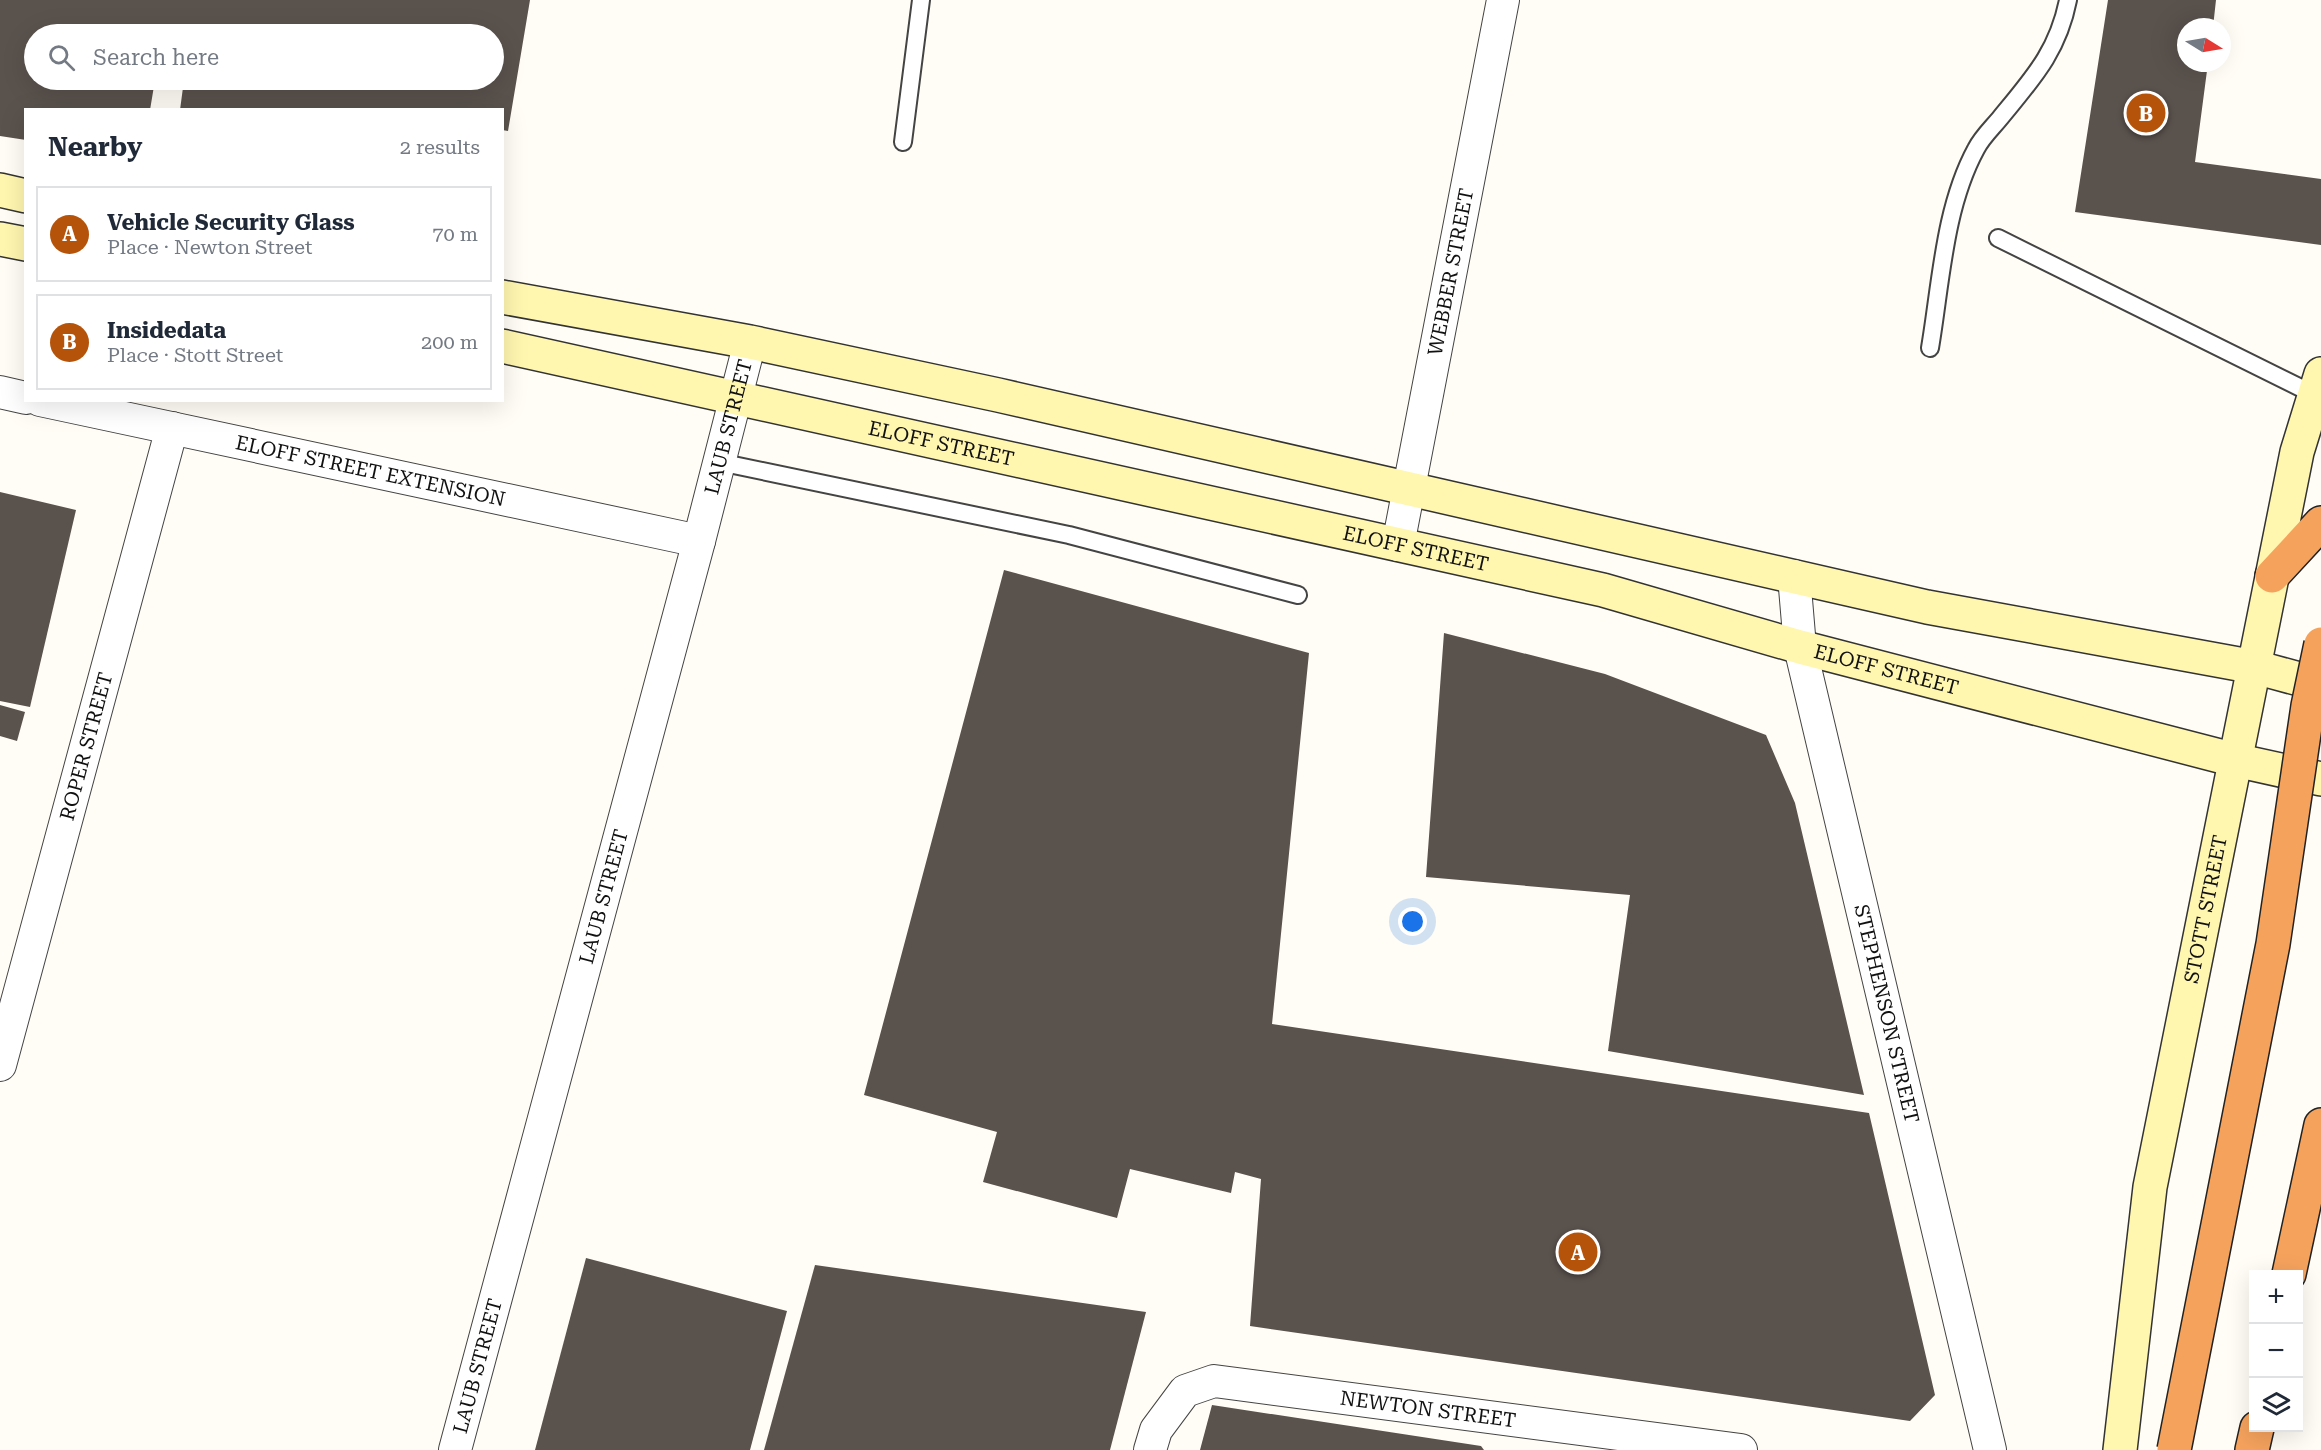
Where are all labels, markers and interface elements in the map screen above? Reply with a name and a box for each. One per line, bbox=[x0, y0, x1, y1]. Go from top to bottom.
north arrow bbox=[2177, 18, 2231, 72]
search box bbox=[24, 24, 504, 90]
icon: search bbox=[45, 41, 78, 74]
text: Search here bbox=[93, 45, 219, 70]
pin: B bbox=[2126, 90, 2166, 136]
text: Nearby bbox=[48, 132, 142, 162]
text: 2 results bbox=[400, 135, 480, 159]
street label: WEBBER STREET bbox=[1423, 186, 1478, 358]
text: Vehicle Security Glass bbox=[107, 210, 355, 235]
text: A bbox=[62, 222, 77, 246]
text: 70 m bbox=[432, 222, 478, 246]
text: Place · Newton Street bbox=[107, 235, 312, 259]
text: Insidedata bbox=[107, 318, 226, 343]
text: B bbox=[62, 330, 77, 354]
text: 200 m bbox=[421, 330, 478, 354]
text: Place · Stott Street bbox=[107, 343, 283, 367]
street label: LAUB STREET bbox=[699, 357, 757, 497]
street label: ELOFF STREET bbox=[866, 416, 1016, 471]
street label: ELOFF STREET EXTENSION bbox=[233, 430, 508, 511]
street label: ELOFF STREET bbox=[1341, 521, 1491, 576]
street label: ELOFF STREET bbox=[1811, 639, 1961, 700]
street label: ROPER STREET bbox=[55, 670, 117, 823]
street label: LAUB STREET bbox=[574, 827, 633, 967]
street label: STOTT STREET bbox=[2179, 833, 2232, 986]
street label: STEPHENSON STREET bbox=[1849, 902, 1924, 1125]
your location bbox=[1398, 907, 1427, 936]
pin: A bbox=[1558, 1230, 1598, 1274]
map controls bbox=[2249, 1270, 2303, 1432]
button: + bbox=[2249, 1270, 2303, 1324]
street label: LAUB STREET bbox=[448, 1296, 507, 1436]
button: − bbox=[2249, 1324, 2303, 1378]
button: layers bbox=[2249, 1378, 2303, 1432]
street label: NEWTON STREET bbox=[1338, 1386, 1518, 1432]

